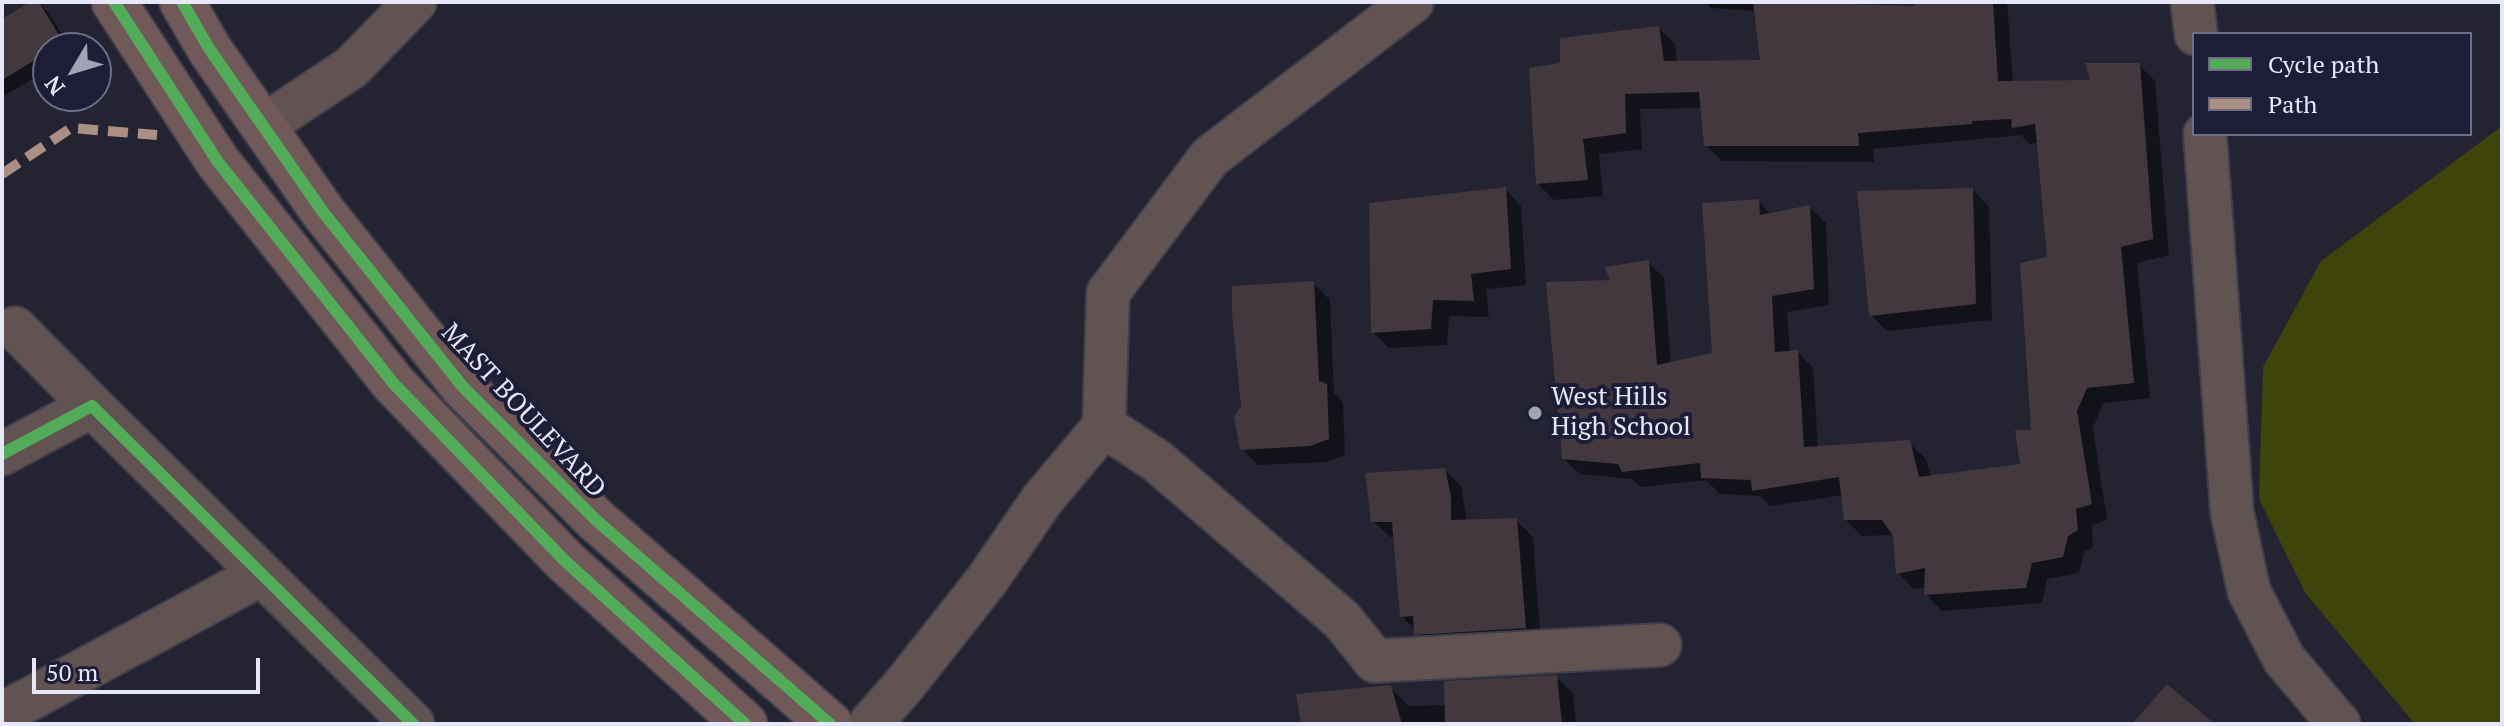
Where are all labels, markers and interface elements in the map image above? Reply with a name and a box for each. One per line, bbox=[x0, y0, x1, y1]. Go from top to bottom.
north arrow bbox=[32, 32, 112, 112]
legend bbox=[2192, 32, 2472, 136]
text: Cycle path bbox=[2268, 48, 2379, 80]
text: N bbox=[38, 70, 71, 101]
text: Path bbox=[2268, 88, 2317, 120]
street label: MAST BOULEVARD bbox=[434, 318, 612, 504]
place label: West Hills High School bbox=[1551, 382, 1691, 444]
marker: West Hills High School bbox=[1526, 404, 1544, 422]
scale bar bbox=[36, 642, 264, 692]
text: 50 m bbox=[46, 656, 98, 688]

